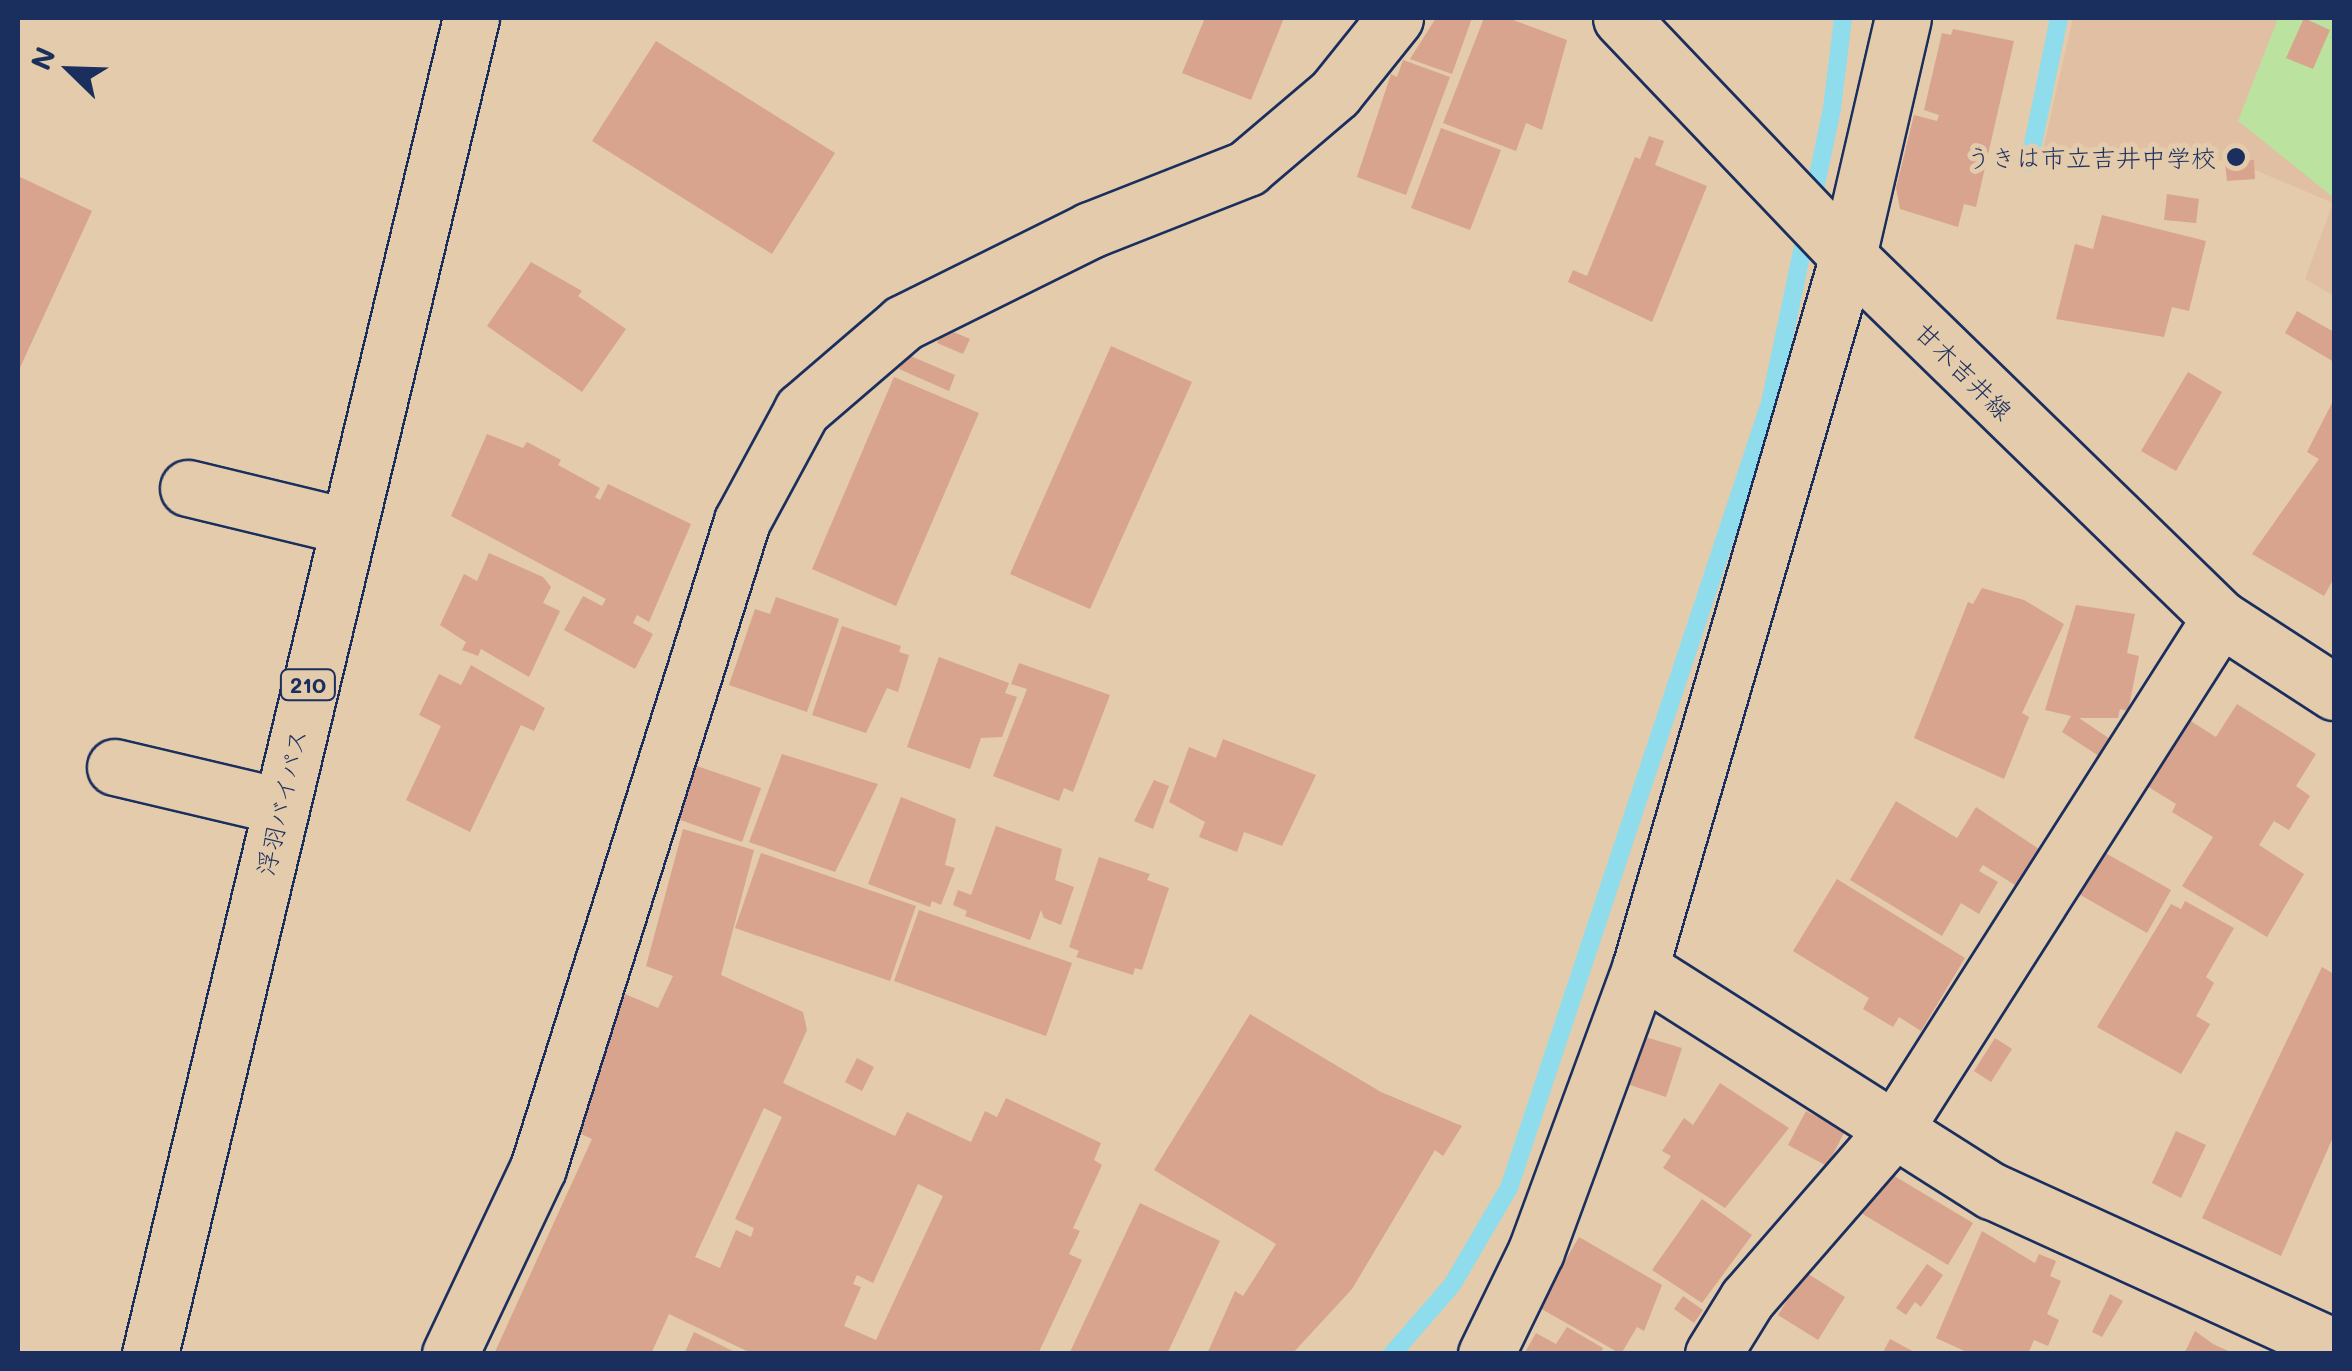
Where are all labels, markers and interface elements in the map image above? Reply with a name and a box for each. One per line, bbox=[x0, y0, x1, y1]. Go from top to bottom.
north arrow bbox=[20, 20, 120, 120]
text: N bbox=[22, 41, 63, 75]
place label: うきは市立吉井中学校 bbox=[1966, 142, 2216, 172]
marker: うきは市立吉井中学校 bbox=[2225, 146, 2247, 168]
street label: 甘木吉井線 bbox=[1909, 316, 2019, 426]
road number: 210 bbox=[278, 668, 338, 702]
street label: 浮羽バイパス bbox=[250, 726, 312, 878]

